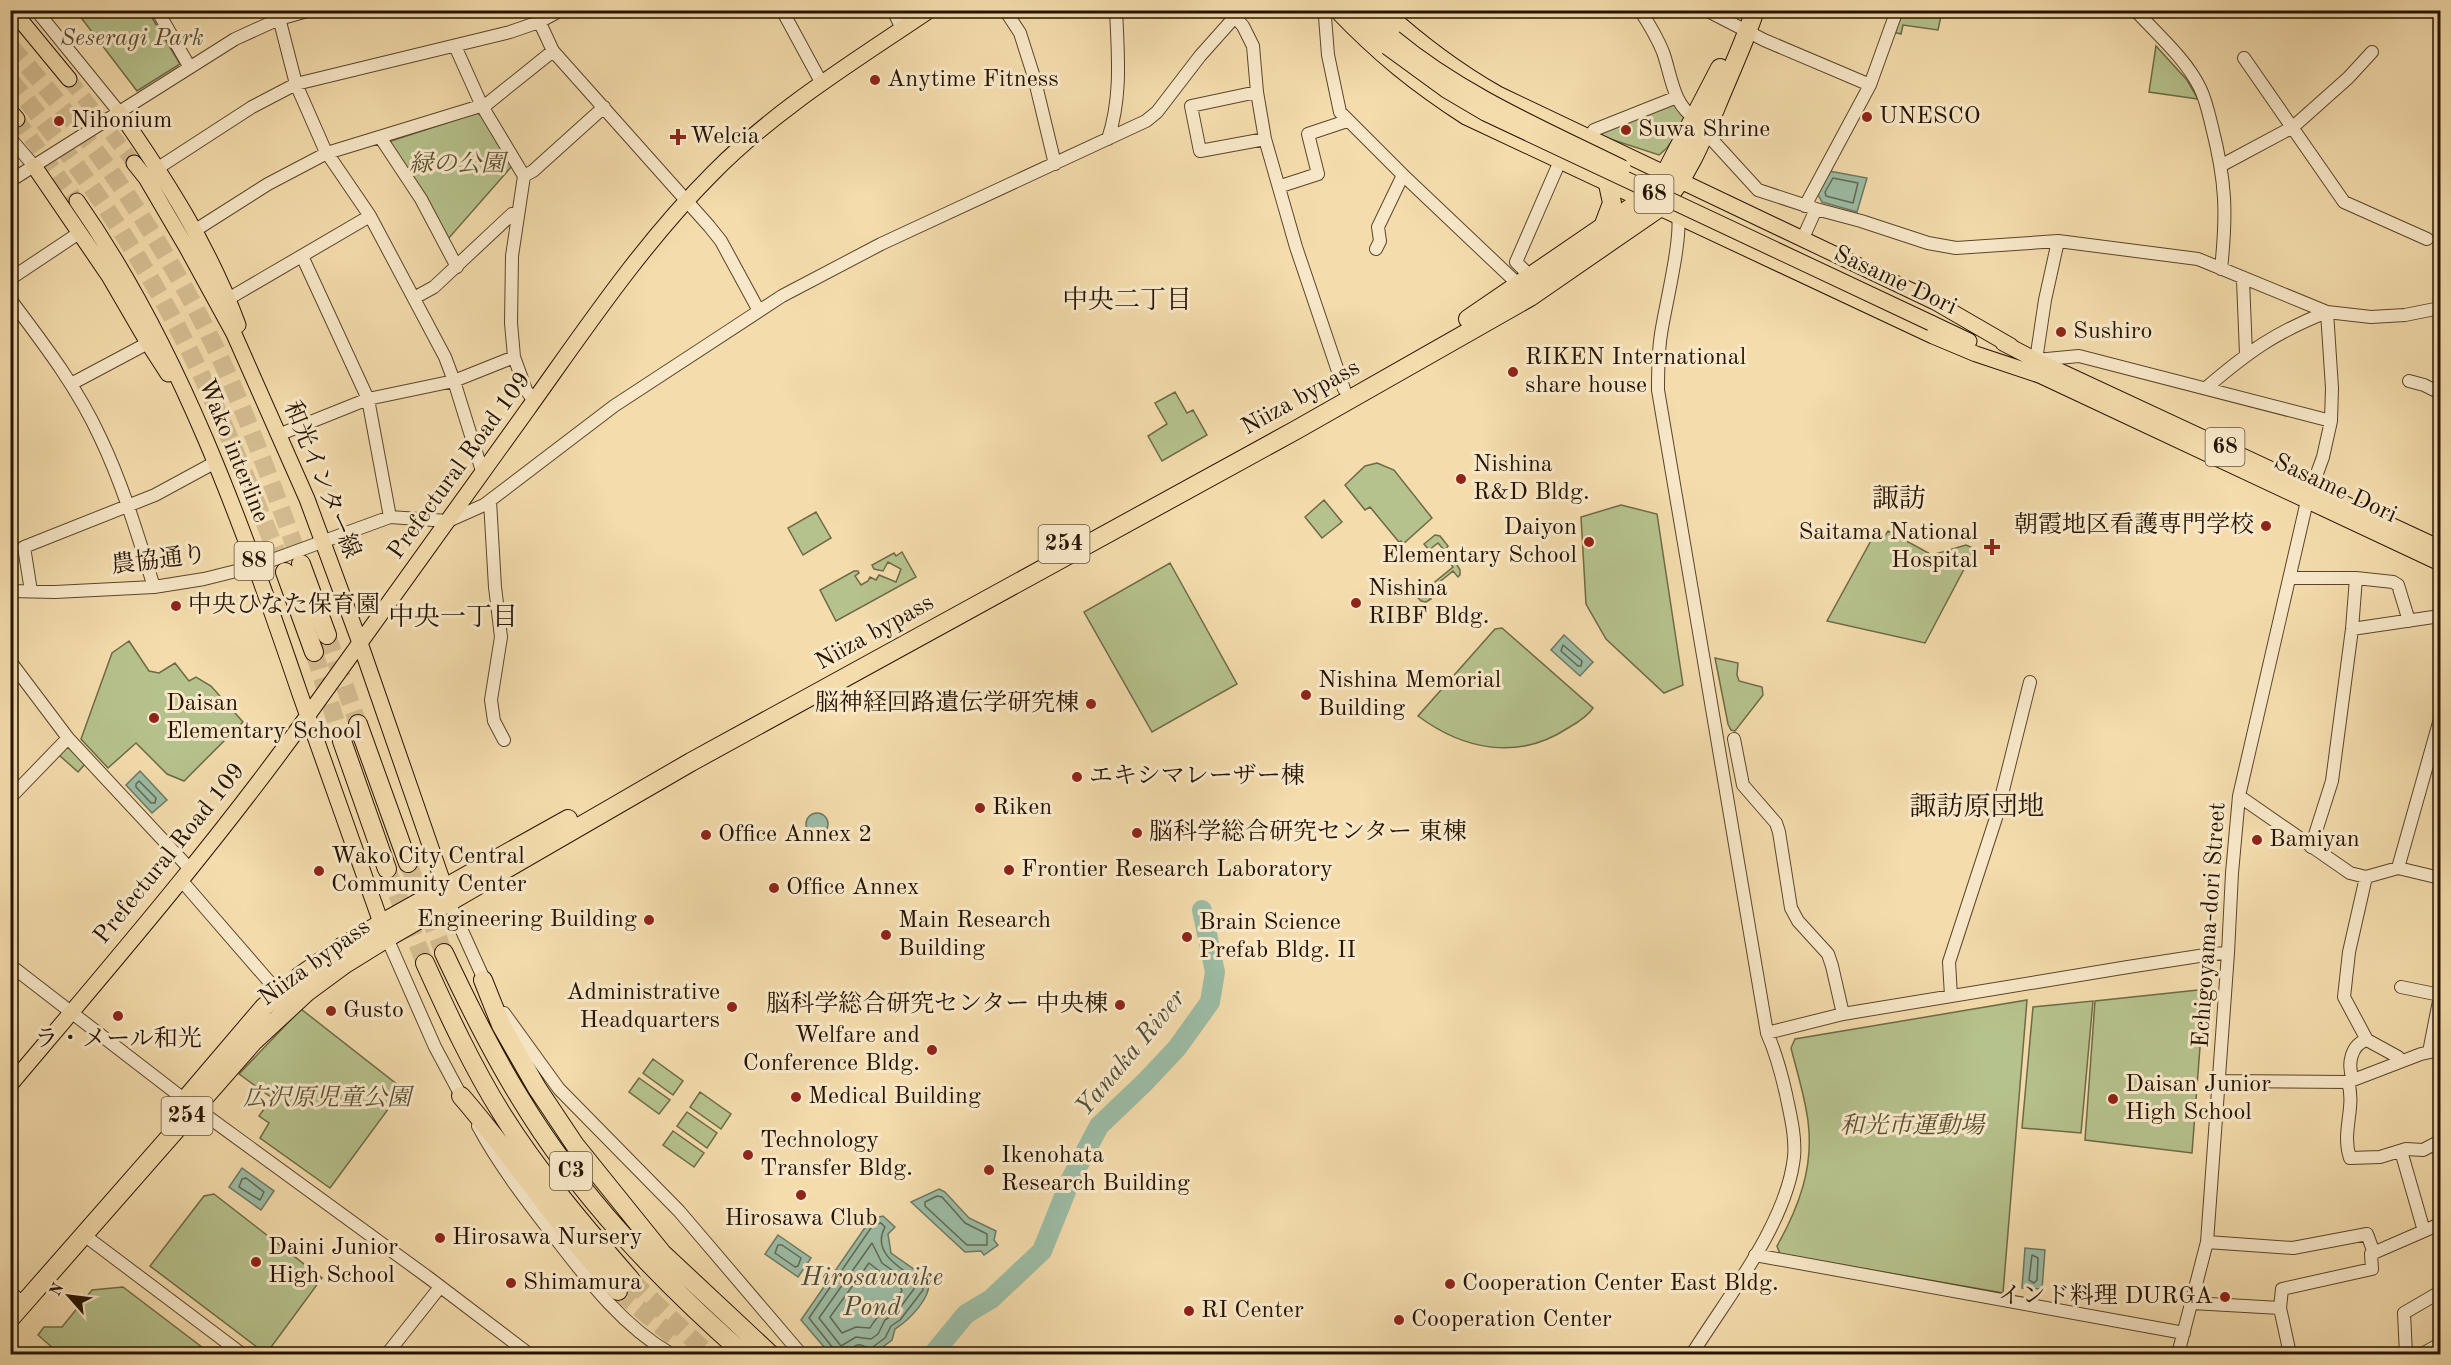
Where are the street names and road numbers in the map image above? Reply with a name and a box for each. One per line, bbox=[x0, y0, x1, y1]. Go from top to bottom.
road number: 68 bbox=[1634, 175, 1674, 213]
street label: Sasame Dori bbox=[1830, 242, 1960, 320]
street label: Niiza bypass bbox=[1238, 356, 1364, 440]
street label: Prefectural Road 109 bbox=[384, 368, 536, 564]
street label: Wako interline bbox=[193, 376, 273, 526]
street label: 和光インター線 bbox=[279, 397, 366, 562]
road number: 68 bbox=[2206, 428, 2244, 466]
street label: Sasame Dori bbox=[2270, 450, 2400, 528]
road number: 254 bbox=[1038, 525, 1090, 563]
street label: 農協通り bbox=[110, 540, 208, 579]
road number: 88 bbox=[234, 542, 274, 580]
street label: Niiza bypass bbox=[812, 591, 938, 675]
street label: Prefectural Road 109 bbox=[90, 759, 250, 949]
street label: Echigoyama-dori Street bbox=[2189, 801, 2231, 1049]
street label: Niiza bypass bbox=[255, 915, 375, 1011]
road number: 254 bbox=[162, 1097, 213, 1135]
road number: C3 bbox=[550, 1152, 592, 1190]

